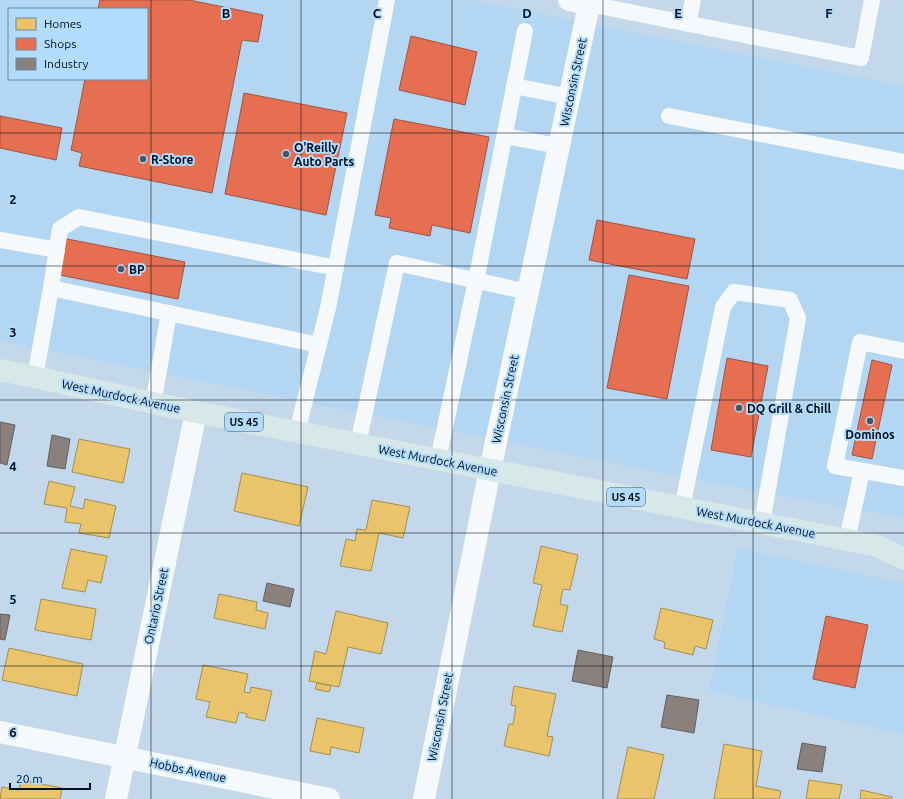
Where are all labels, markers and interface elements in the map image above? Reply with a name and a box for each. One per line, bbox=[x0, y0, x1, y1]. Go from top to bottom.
text: B bbox=[222, 6, 231, 20]
text: C bbox=[373, 6, 382, 20]
text: D bbox=[522, 6, 532, 20]
text: E bbox=[674, 6, 682, 20]
text: F bbox=[825, 6, 833, 20]
legend bbox=[8, 8, 148, 80]
text: Homes bbox=[44, 17, 82, 30]
street label: Wisconsin Street bbox=[557, 36, 589, 127]
text: Shops bbox=[44, 37, 76, 50]
text: Industry bbox=[44, 57, 89, 70]
place label: O'Reilly Auto Parts bbox=[294, 141, 355, 168]
marker: O'Reilly Auto Parts bbox=[281, 149, 291, 159]
place label: R-Store bbox=[151, 153, 193, 166]
marker: R-Store bbox=[138, 154, 148, 164]
text: 2 bbox=[9, 192, 17, 206]
place label: BP bbox=[129, 263, 145, 276]
marker: BP bbox=[116, 264, 126, 274]
text: 3 bbox=[9, 325, 17, 339]
street label: Wisconsin Street bbox=[489, 353, 521, 444]
street label: West Murdock Avenue bbox=[61, 377, 181, 415]
place label: DQ Grill & Chill bbox=[747, 402, 832, 415]
marker: DQ Grill & Chill bbox=[734, 403, 744, 413]
road number: US 45 bbox=[225, 413, 263, 431]
marker: Dominos bbox=[865, 416, 875, 426]
place label: Dominos bbox=[845, 428, 895, 441]
street label: West Murdock Avenue bbox=[377, 442, 499, 478]
text: 4 bbox=[9, 459, 17, 473]
road number: US 45 bbox=[607, 488, 645, 506]
street label: West Murdock Avenue bbox=[695, 504, 817, 540]
street label: Ontario Street bbox=[142, 566, 171, 645]
text: 5 bbox=[9, 592, 17, 606]
street label: Wisconsin Street bbox=[425, 671, 455, 762]
text: 6 bbox=[9, 725, 17, 739]
street label: Hobbs Avenue bbox=[149, 756, 227, 784]
scale bar bbox=[10, 765, 90, 791]
text: 20 m bbox=[16, 772, 43, 785]

